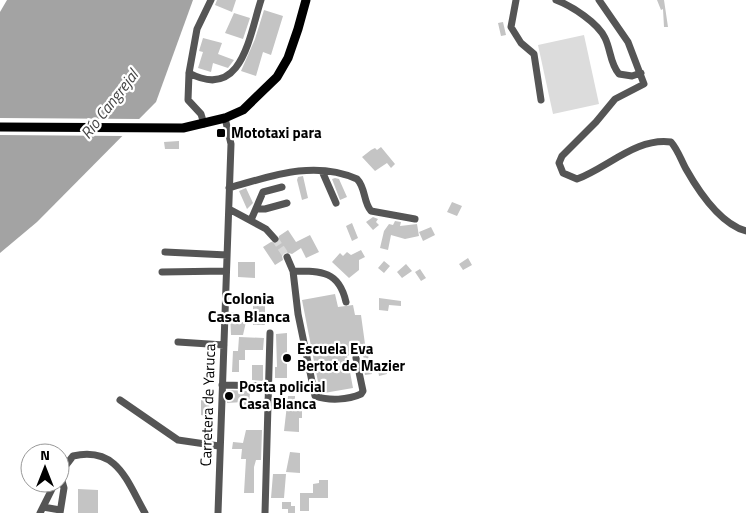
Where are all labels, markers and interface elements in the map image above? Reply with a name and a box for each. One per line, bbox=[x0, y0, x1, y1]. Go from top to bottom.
water label: Río Cangrejal bbox=[74, 63, 145, 144]
place label: Mototaxi para bbox=[231, 121, 322, 144]
marker: Mototaxi para bbox=[215, 127, 227, 139]
district label: Colonia Casa Blanca bbox=[208, 286, 290, 328]
place label: Escuela Eva Bertot de Mazier bbox=[297, 337, 406, 377]
street label: Carretera de Yaruca bbox=[194, 343, 221, 467]
marker: Escuela Eva Bertot de Mazier bbox=[281, 352, 293, 364]
place label: Posta policial Casa Blanca bbox=[239, 375, 326, 415]
marker: Posta policial Casa Blanca bbox=[223, 390, 235, 402]
north arrow bbox=[20, 443, 70, 493]
text: N bbox=[40, 444, 50, 465]

